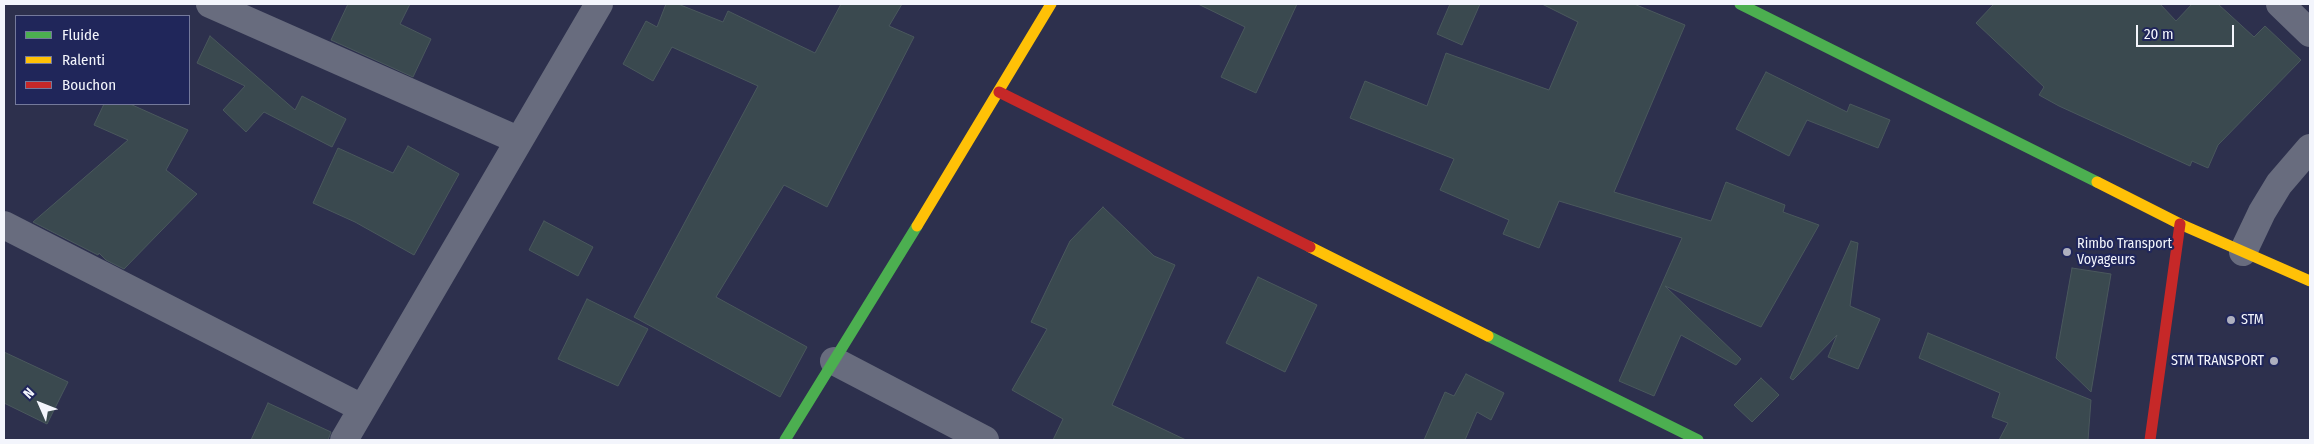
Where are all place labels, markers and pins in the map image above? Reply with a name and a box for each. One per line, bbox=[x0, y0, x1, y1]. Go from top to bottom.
place label: Rimbo Transport Voyageurs bbox=[2077, 236, 2172, 268]
marker: Rimbo Transport Voyageurs bbox=[2061, 246, 2073, 258]
place label: STM bbox=[2241, 312, 2264, 328]
marker: STM bbox=[2225, 314, 2237, 326]
place label: STM TRANSPORT bbox=[2171, 353, 2264, 369]
marker: STM TRANSPORT bbox=[2268, 355, 2280, 367]

